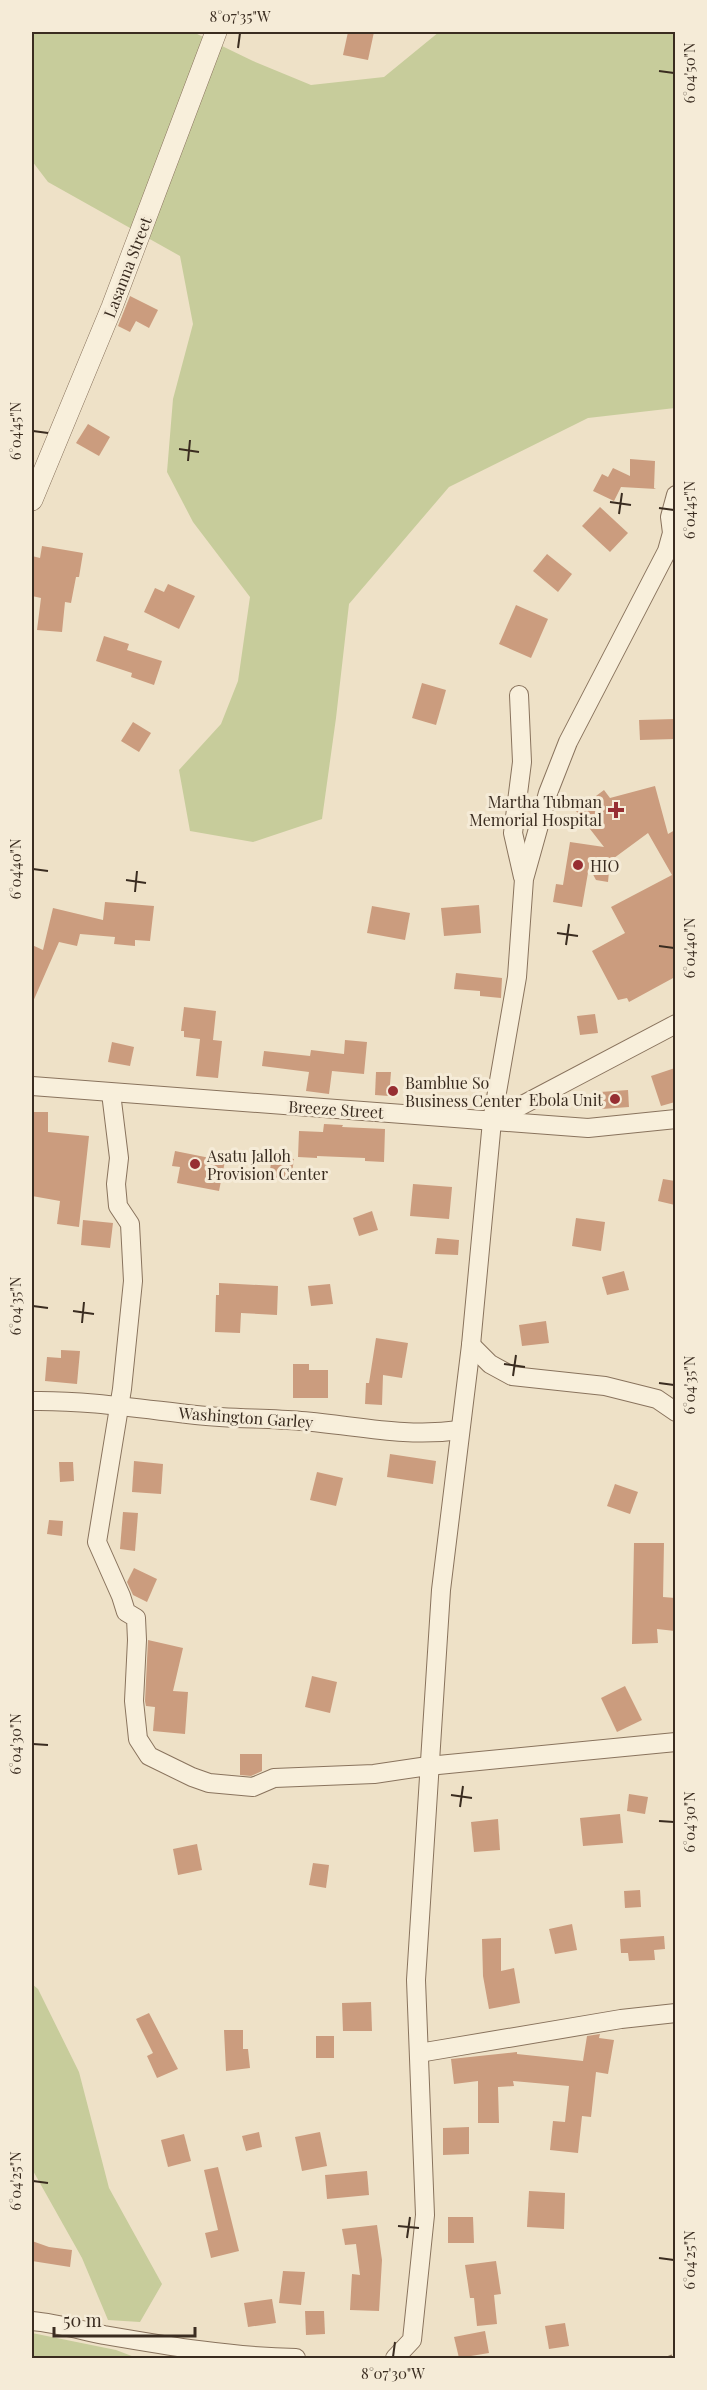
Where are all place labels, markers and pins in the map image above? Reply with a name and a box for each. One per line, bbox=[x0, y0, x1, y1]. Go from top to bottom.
place label: Martha Tubman Memorial Hospital bbox=[469, 791, 602, 830]
marker: Martha Tubman Memorial Hospital bbox=[607, 801, 625, 819]
place label: HIO bbox=[590, 855, 619, 876]
marker: HIO bbox=[571, 858, 585, 872]
place label: Bamblue So Business Center bbox=[405, 1072, 522, 1111]
marker: Bamblue So Business Center bbox=[386, 1084, 400, 1098]
place label: Ebola Unit bbox=[529, 1089, 603, 1110]
marker: Ebola Unit bbox=[608, 1092, 622, 1106]
place label: Asatu Jalloh Provision Center bbox=[206, 1145, 328, 1184]
marker: Asatu Jalloh Provision Center bbox=[188, 1157, 202, 1171]

